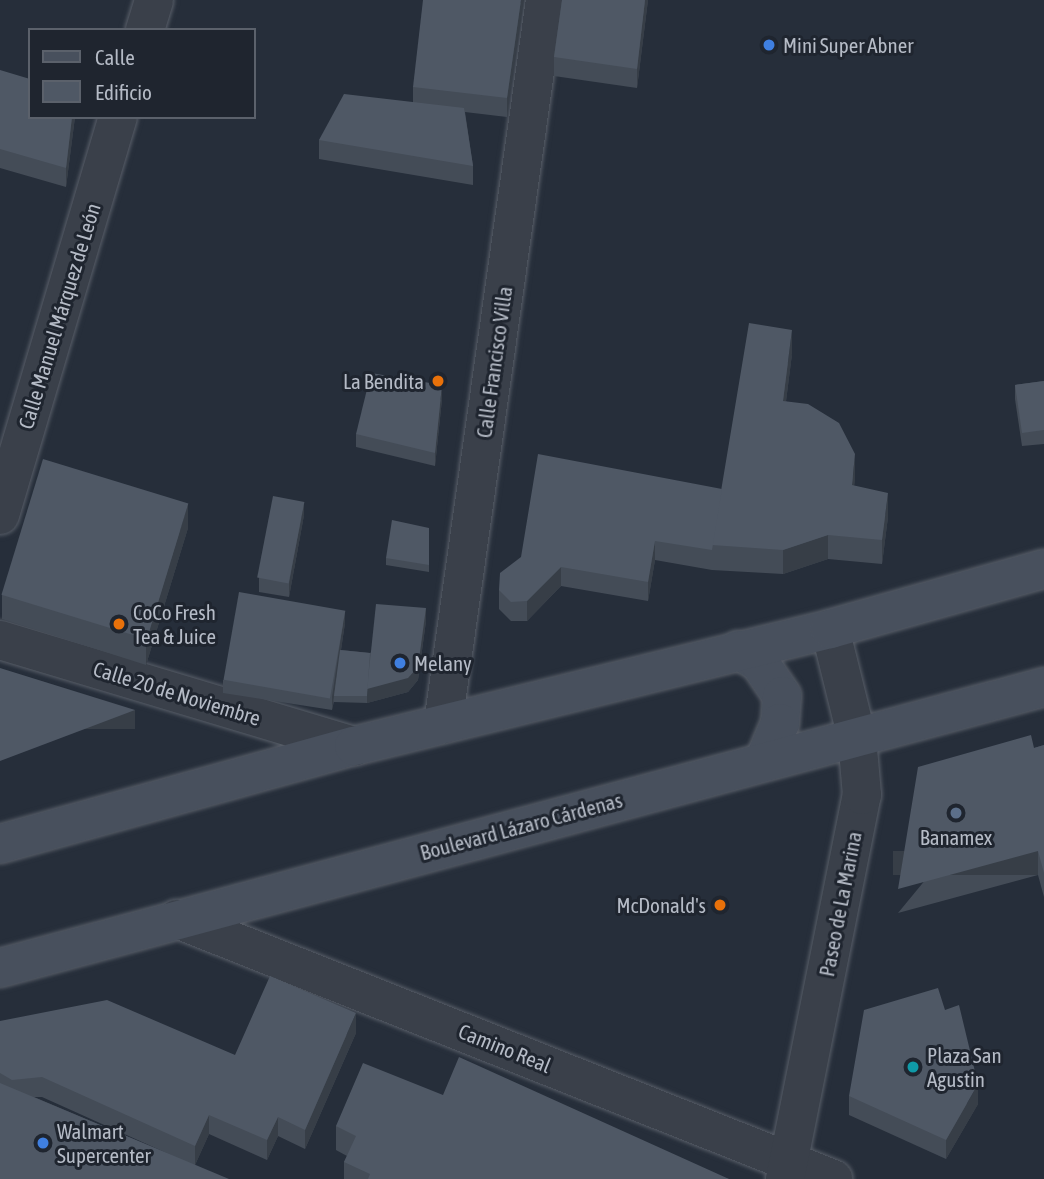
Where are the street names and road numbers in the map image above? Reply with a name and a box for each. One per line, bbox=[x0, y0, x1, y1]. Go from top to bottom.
street label: Calle Manuel Márquez de León bbox=[13, 200, 105, 432]
street label: Calle Francisco Villa bbox=[471, 285, 517, 439]
street label: Calle 20 de Noviembre bbox=[90, 656, 264, 730]
street label: Boulevard Lázaro Cárdenas bbox=[417, 787, 625, 865]
street label: Paseo de La Marina bbox=[814, 829, 866, 979]
street label: Camino Real bbox=[455, 1018, 555, 1078]

